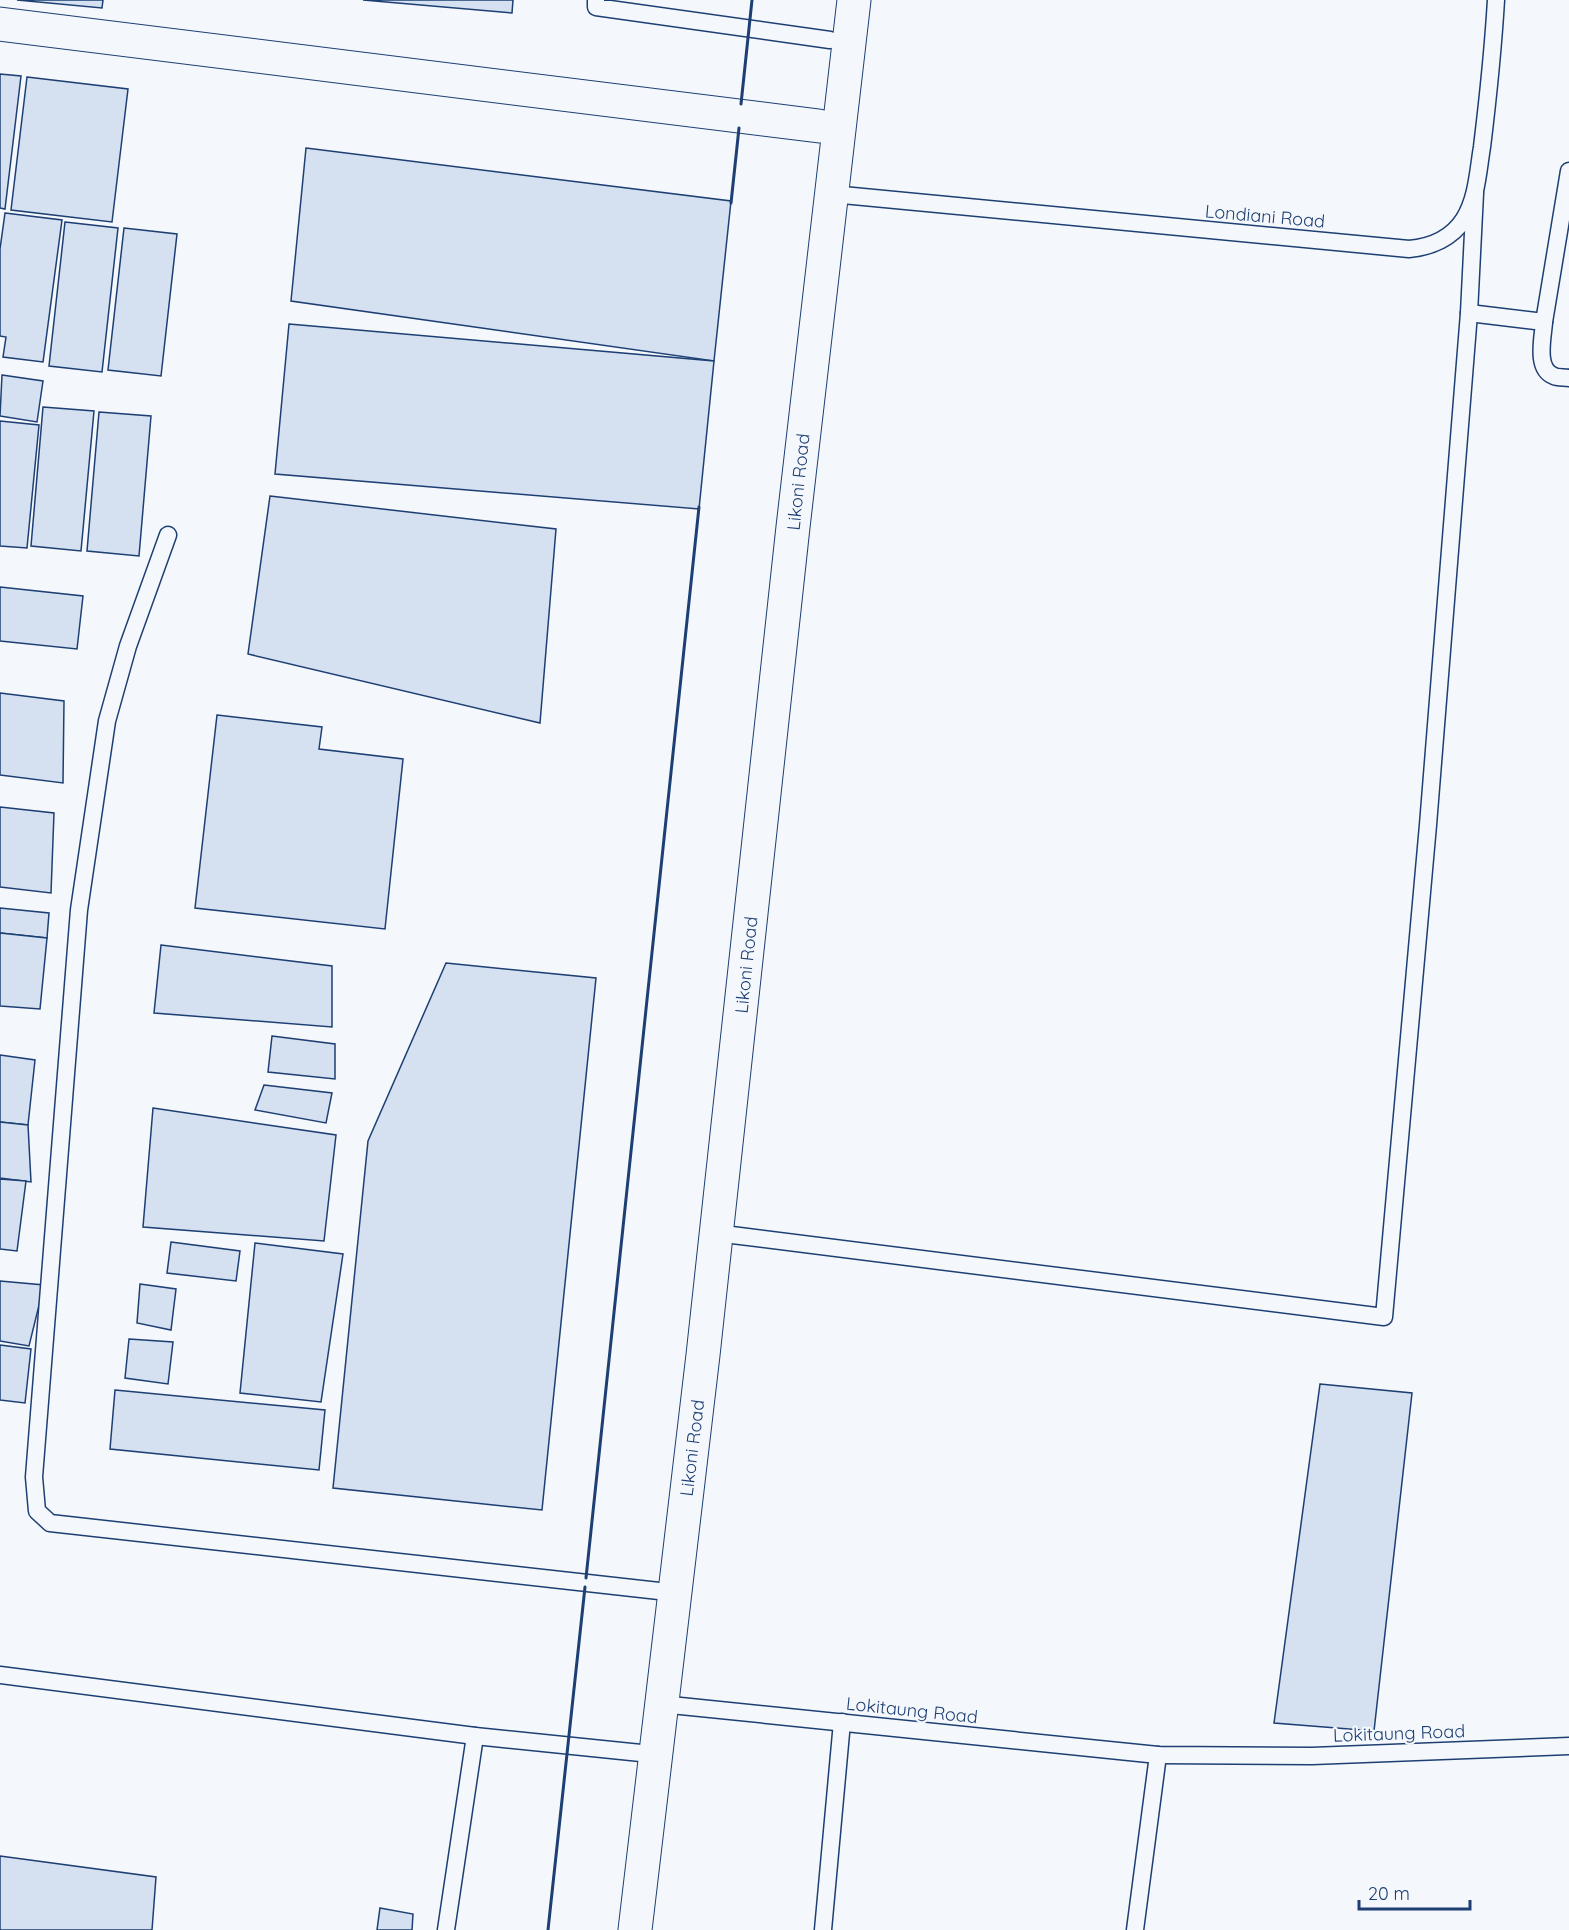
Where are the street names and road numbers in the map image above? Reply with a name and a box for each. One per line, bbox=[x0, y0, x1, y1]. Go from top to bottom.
street label: Londiani Road bbox=[1204, 199, 1326, 233]
street label: Likoni Road bbox=[781, 432, 815, 532]
street label: Likoni Road bbox=[729, 915, 763, 1015]
street label: Likoni Road bbox=[675, 1398, 709, 1498]
street label: Lokitaung Road bbox=[845, 1692, 979, 1728]
street label: Lokitaung Road bbox=[1333, 1719, 1465, 1747]

